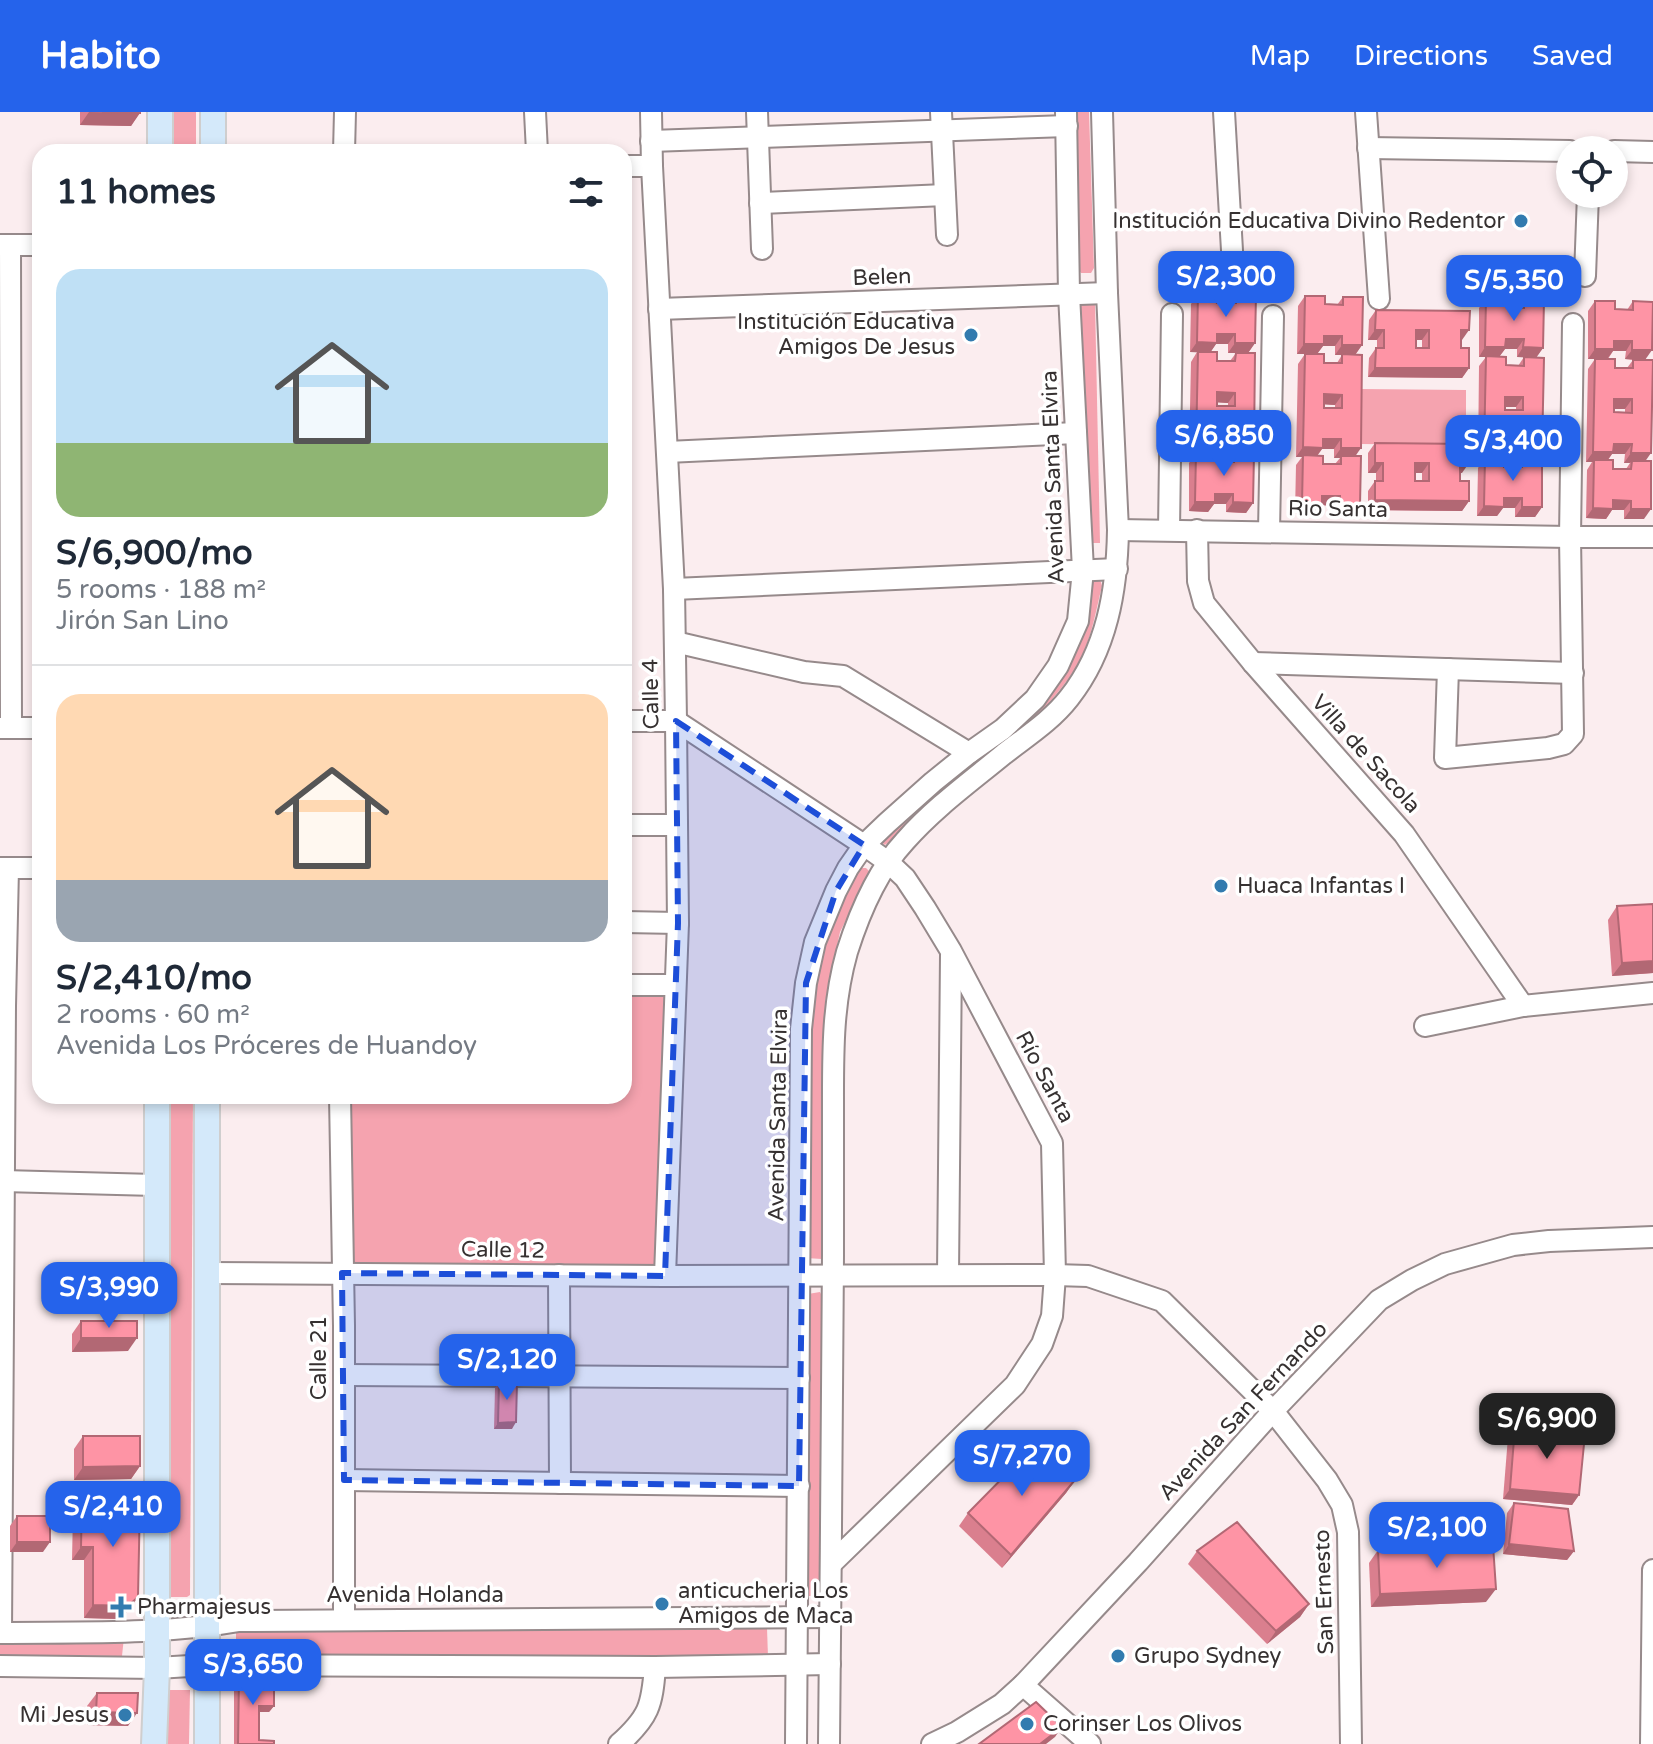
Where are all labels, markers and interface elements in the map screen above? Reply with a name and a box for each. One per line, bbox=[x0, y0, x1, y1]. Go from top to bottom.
text: Habito bbox=[40, 33, 161, 79]
text: Map bbox=[1250, 39, 1310, 73]
text: Directions bbox=[1354, 39, 1488, 73]
text: Saved bbox=[1532, 39, 1613, 73]
map controls bbox=[1556, 136, 1628, 208]
button: locate bbox=[1556, 136, 1628, 208]
icon: filters bbox=[564, 170, 608, 214]
text: 11 homes bbox=[56, 172, 216, 213]
place label: Institución Educativa Divino Redentor bbox=[1112, 208, 1506, 234]
marker: Institución Educativa Divino Redentor bbox=[1512, 212, 1530, 230]
pin: S/2,300 bbox=[1152, 251, 1300, 319]
pin: S/5,350 bbox=[1440, 255, 1588, 323]
text: S/2,300 bbox=[1176, 261, 1276, 292]
street label: Belen bbox=[852, 263, 912, 291]
text: S/5,350 bbox=[1464, 265, 1564, 296]
place label: Institución Educativa Amigos De Jesus bbox=[737, 309, 955, 360]
icon: home bbox=[260, 321, 404, 465]
marker: Institución Educativa Amigos De Jesus bbox=[962, 326, 980, 344]
street label: Avenida Santa Elvira bbox=[1036, 370, 1070, 584]
pin: S/6,850 bbox=[1150, 410, 1298, 478]
pin: S/3,400 bbox=[1439, 415, 1587, 483]
text: S/6,850 bbox=[1174, 420, 1274, 451]
text: S/3,400 bbox=[1463, 425, 1563, 456]
street label: Rio Santa bbox=[1288, 495, 1388, 523]
text: S/6,900/mo bbox=[56, 533, 253, 574]
text: 5 rooms · 188 m² bbox=[56, 574, 266, 605]
text: Jirón San Lino bbox=[56, 605, 229, 636]
street label: Calle 4 bbox=[637, 658, 665, 730]
street label: Villa de Sacola bbox=[1306, 689, 1426, 819]
icon: home bbox=[260, 746, 404, 890]
place label: Huaca Infantas I bbox=[1237, 873, 1405, 899]
marker: Huaca Infantas I bbox=[1212, 877, 1230, 895]
text: S/2,410/mo bbox=[56, 958, 252, 999]
text: 2 rooms · 60 m² bbox=[56, 999, 250, 1030]
street label: Avenida Santa Elvira bbox=[763, 1008, 793, 1222]
street label: Río Santa bbox=[1010, 1027, 1080, 1127]
text: Avenida Los Próceres de Huandoy bbox=[56, 1030, 477, 1061]
street label: Calle 12 bbox=[461, 1236, 545, 1264]
pin: S/3,990 bbox=[35, 1262, 183, 1330]
text: S/3,990 bbox=[59, 1272, 159, 1303]
street label: Calle 21 bbox=[306, 1316, 332, 1400]
street label: Avenida San Fernando bbox=[1153, 1316, 1333, 1506]
pin: S/2,120 bbox=[433, 1334, 581, 1402]
text: S/2,120 bbox=[457, 1344, 557, 1375]
pin: S/6,900 bbox=[1473, 1393, 1621, 1461]
text: S/6,900 bbox=[1497, 1403, 1597, 1434]
pin: S/7,270 bbox=[948, 1430, 1096, 1498]
text: S/7,270 bbox=[973, 1440, 1071, 1471]
pin: S/2,410 bbox=[39, 1481, 187, 1549]
text: S/2,410 bbox=[63, 1491, 163, 1522]
pin: S/2,100 bbox=[1363, 1502, 1511, 1570]
text: S/2,100 bbox=[1387, 1512, 1487, 1543]
street label: San Ernesto bbox=[1309, 1529, 1339, 1655]
place label: anticucheria Los Amigos de Maca bbox=[678, 1578, 853, 1629]
street label: Avenida Holanda bbox=[326, 1582, 504, 1608]
place label: Pharmajesus bbox=[137, 1594, 271, 1620]
marker: anticucheria Los Amigos de Maca bbox=[653, 1595, 671, 1613]
marker: Pharmajesus bbox=[112, 1598, 130, 1616]
pin: S/3,650 bbox=[179, 1639, 327, 1707]
place label: Grupo Sydney bbox=[1134, 1643, 1282, 1669]
marker: Grupo Sydney bbox=[1109, 1647, 1127, 1665]
text: S/3,650 bbox=[203, 1649, 303, 1680]
place label: Mi Jesus bbox=[20, 1702, 109, 1728]
marker: Mi Jesus bbox=[116, 1706, 134, 1724]
place label: Corinser Los Olivos bbox=[1043, 1711, 1242, 1737]
marker: Corinser Los Olivos bbox=[1018, 1715, 1036, 1733]

